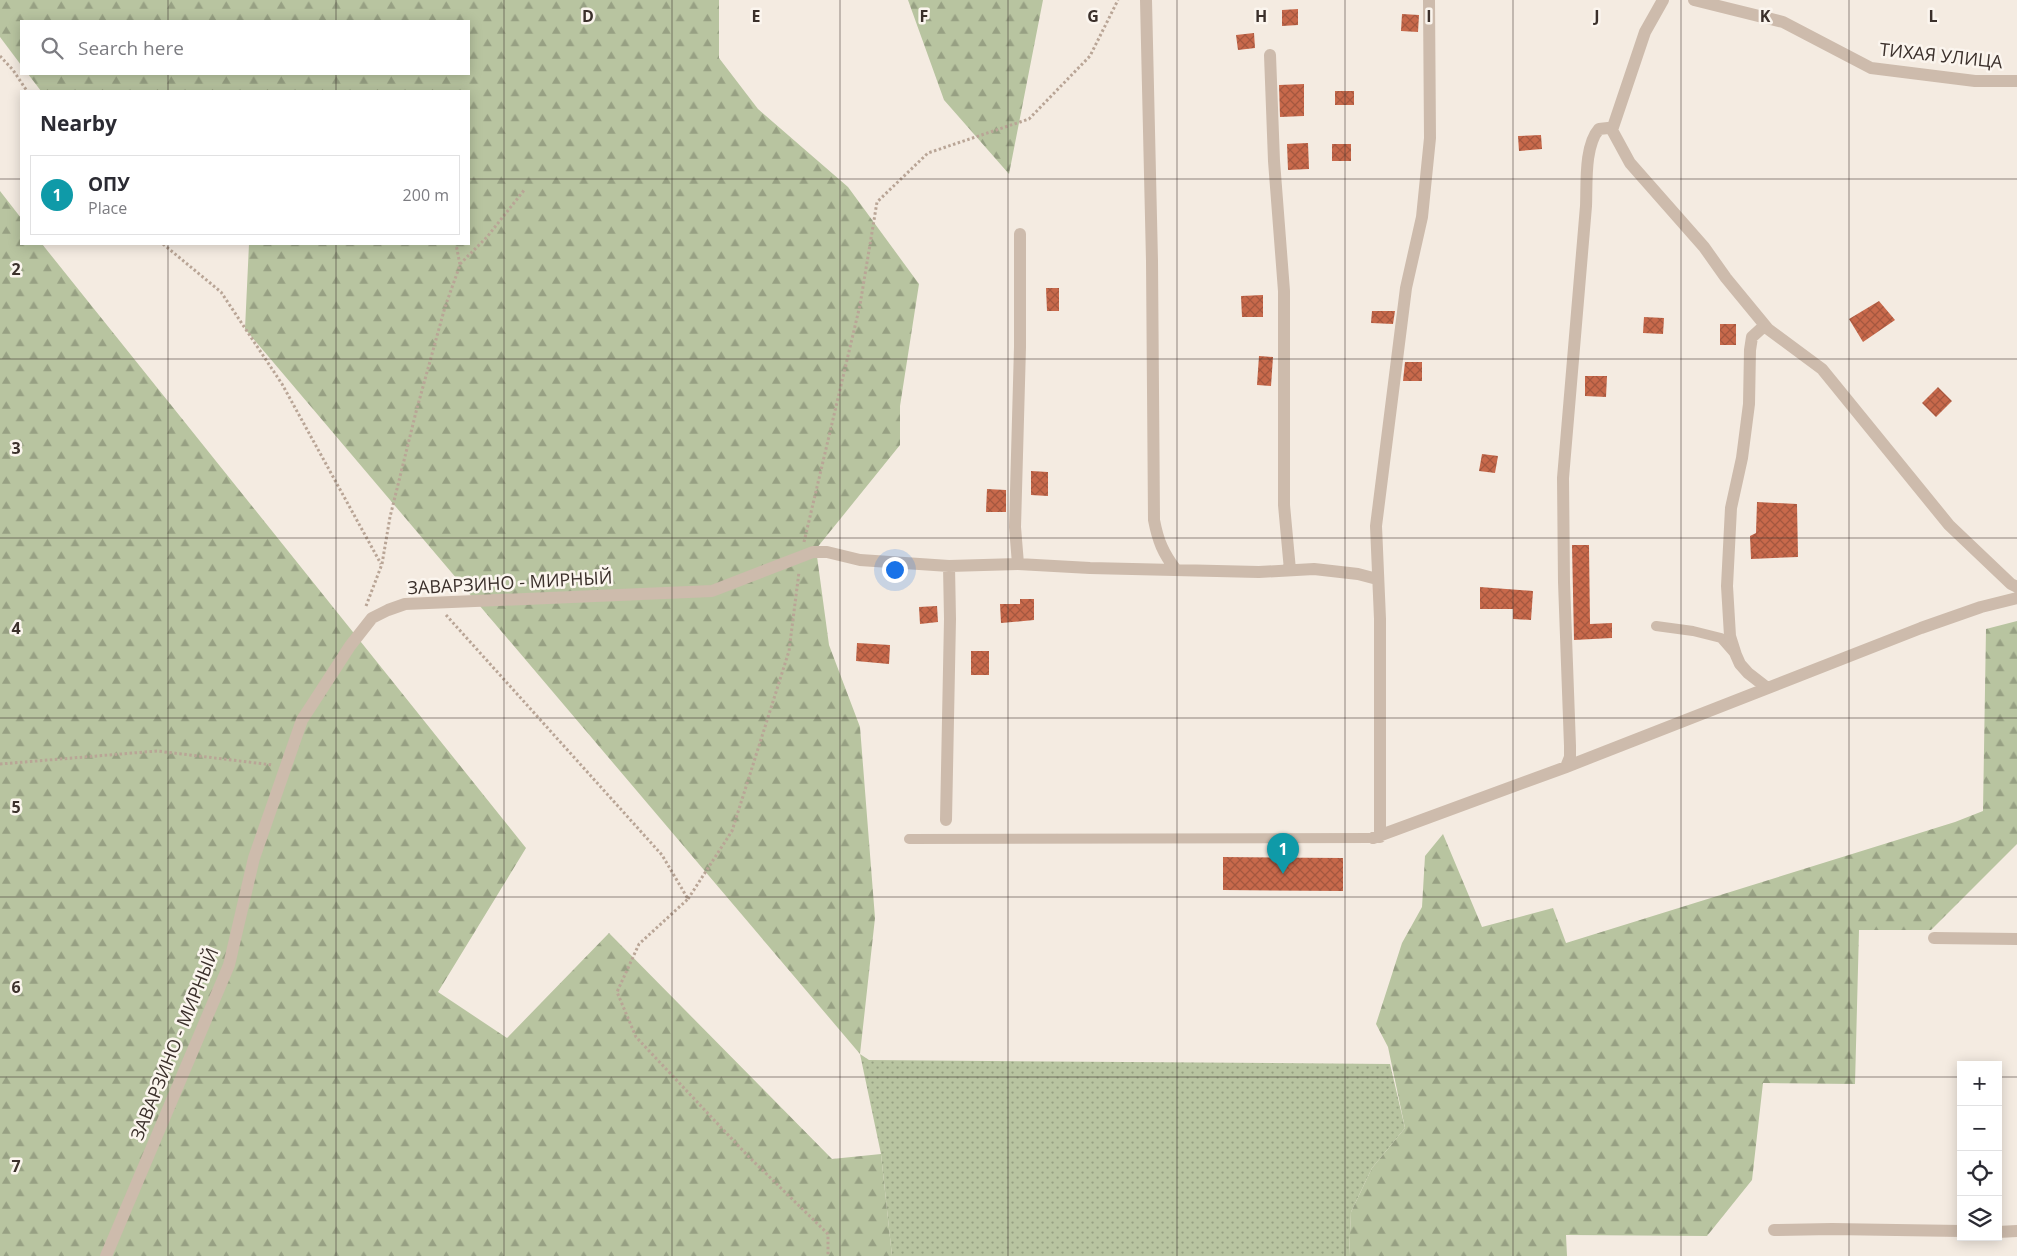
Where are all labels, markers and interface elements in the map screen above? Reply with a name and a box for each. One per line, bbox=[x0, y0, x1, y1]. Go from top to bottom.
text: D bbox=[582, 5, 594, 27]
text: E bbox=[752, 5, 761, 27]
text: F bbox=[920, 5, 928, 27]
text: G bbox=[1087, 5, 1099, 27]
text: H bbox=[1255, 5, 1267, 27]
text: I bbox=[1426, 5, 1432, 27]
text: J bbox=[1592, 5, 1600, 27]
text: K bbox=[1760, 5, 1771, 27]
text: L bbox=[1928, 5, 1938, 27]
search box bbox=[20, 20, 470, 75]
icon: search bbox=[38, 34, 66, 62]
text: Search here bbox=[78, 35, 184, 61]
street label: ТИХАЯ УЛИЦА bbox=[1878, 37, 2004, 73]
text: Nearby bbox=[40, 109, 117, 137]
text: ОПУ bbox=[88, 171, 130, 197]
text: 1 bbox=[52, 184, 62, 206]
text: 200 m bbox=[403, 184, 449, 206]
text: Place bbox=[88, 197, 127, 219]
text: 2 bbox=[11, 258, 21, 280]
text: 3 bbox=[11, 437, 21, 459]
your location bbox=[882, 557, 908, 583]
street label: ЗАВАРЗИНО - МИРНЫЙ bbox=[407, 565, 613, 599]
text: 4 bbox=[11, 617, 21, 639]
text: 5 bbox=[11, 796, 21, 818]
pin: 1 bbox=[1267, 833, 1299, 874]
street label: ЗАВАРЗИНО - МИРНЫЙ bbox=[125, 944, 224, 1143]
text: 6 bbox=[11, 976, 21, 998]
map controls bbox=[1957, 1061, 2002, 1241]
button: + bbox=[1957, 1061, 2002, 1106]
button: − bbox=[1957, 1106, 2002, 1151]
button: locate bbox=[1957, 1151, 2002, 1196]
text: 7 bbox=[11, 1155, 21, 1177]
button: layers bbox=[1957, 1196, 2002, 1241]

